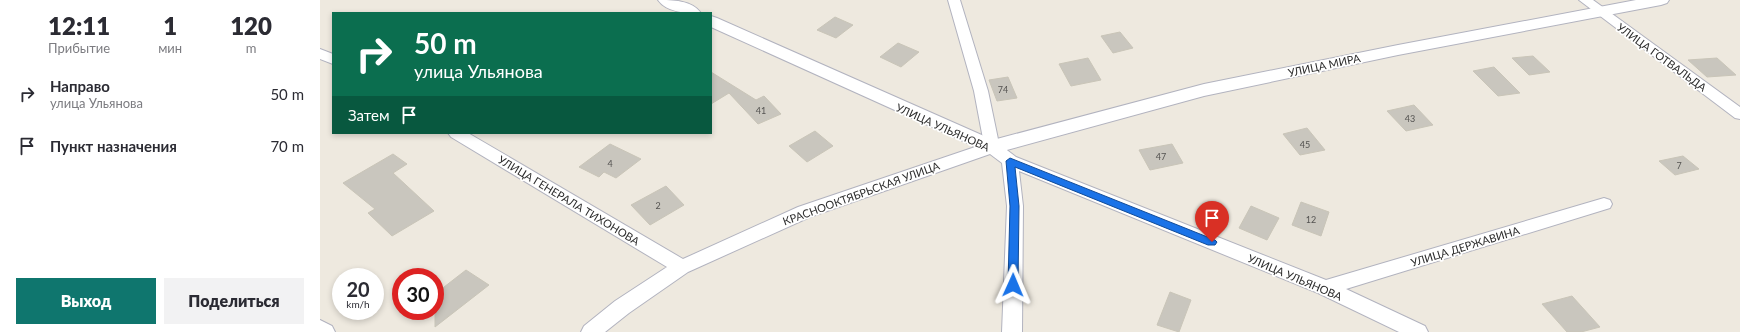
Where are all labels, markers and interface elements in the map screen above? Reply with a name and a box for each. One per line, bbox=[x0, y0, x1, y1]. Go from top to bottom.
text: 12:11 bbox=[48, 11, 110, 40]
text: 1 bbox=[163, 11, 177, 40]
text: 120 bbox=[230, 11, 272, 40]
street label: УЛИЦА ГОТВАЛЬДА bbox=[1615, 20, 1710, 94]
text: 50 m bbox=[414, 26, 477, 60]
icon: right bbox=[348, 28, 400, 80]
text: Прибытие bbox=[48, 40, 110, 56]
text: мин bbox=[158, 40, 182, 56]
text: m bbox=[246, 40, 256, 56]
street label: УЛИЦА МИРА bbox=[1287, 51, 1362, 79]
text: улица Ульянова bbox=[414, 60, 543, 82]
text: Направо bbox=[50, 77, 110, 95]
icon: right bbox=[16, 83, 38, 105]
house number: 74 bbox=[998, 84, 1008, 95]
text: 50 m bbox=[270, 85, 304, 103]
text: улица Ульянова bbox=[50, 95, 143, 111]
street label: УЛИЦА УЛЬЯНОВА bbox=[894, 100, 992, 154]
icon: arrive bbox=[398, 104, 420, 126]
house number: 41 bbox=[756, 105, 766, 116]
text: Затем bbox=[348, 106, 390, 124]
house number: 43 bbox=[1405, 113, 1415, 124]
icon: arrive bbox=[16, 135, 38, 157]
text: Пункт назначения bbox=[50, 137, 177, 155]
text: 70 m bbox=[270, 137, 304, 155]
house number: 45 bbox=[1300, 139, 1310, 150]
house number: 47 bbox=[1156, 151, 1166, 162]
street label: УЛИЦА ГЕНЕРАЛА ТИХОНОВА bbox=[496, 153, 642, 248]
house number: 4 bbox=[607, 158, 613, 169]
street label: КРАСНООКТЯБРЬСКАЯ УЛИЦА bbox=[781, 158, 942, 227]
house number: 7 bbox=[1676, 160, 1682, 171]
house number: 2 bbox=[655, 200, 661, 211]
pin bbox=[1195, 201, 1229, 242]
icon: arrive bbox=[1201, 207, 1223, 229]
house number: 12 bbox=[1306, 214, 1316, 225]
street label: УЛИЦА ДЕРЖАВИНА bbox=[1409, 223, 1522, 269]
street label: УЛИЦА УЛЬЯНОВА bbox=[1246, 251, 1345, 303]
position arrow bbox=[992, 264, 1034, 306]
speed limit sign: 30 bbox=[392, 268, 444, 320]
text: 20 bbox=[346, 277, 370, 301]
button: Выход bbox=[16, 278, 156, 324]
button: Поделиться bbox=[164, 278, 304, 324]
text: km/h bbox=[346, 298, 370, 310]

